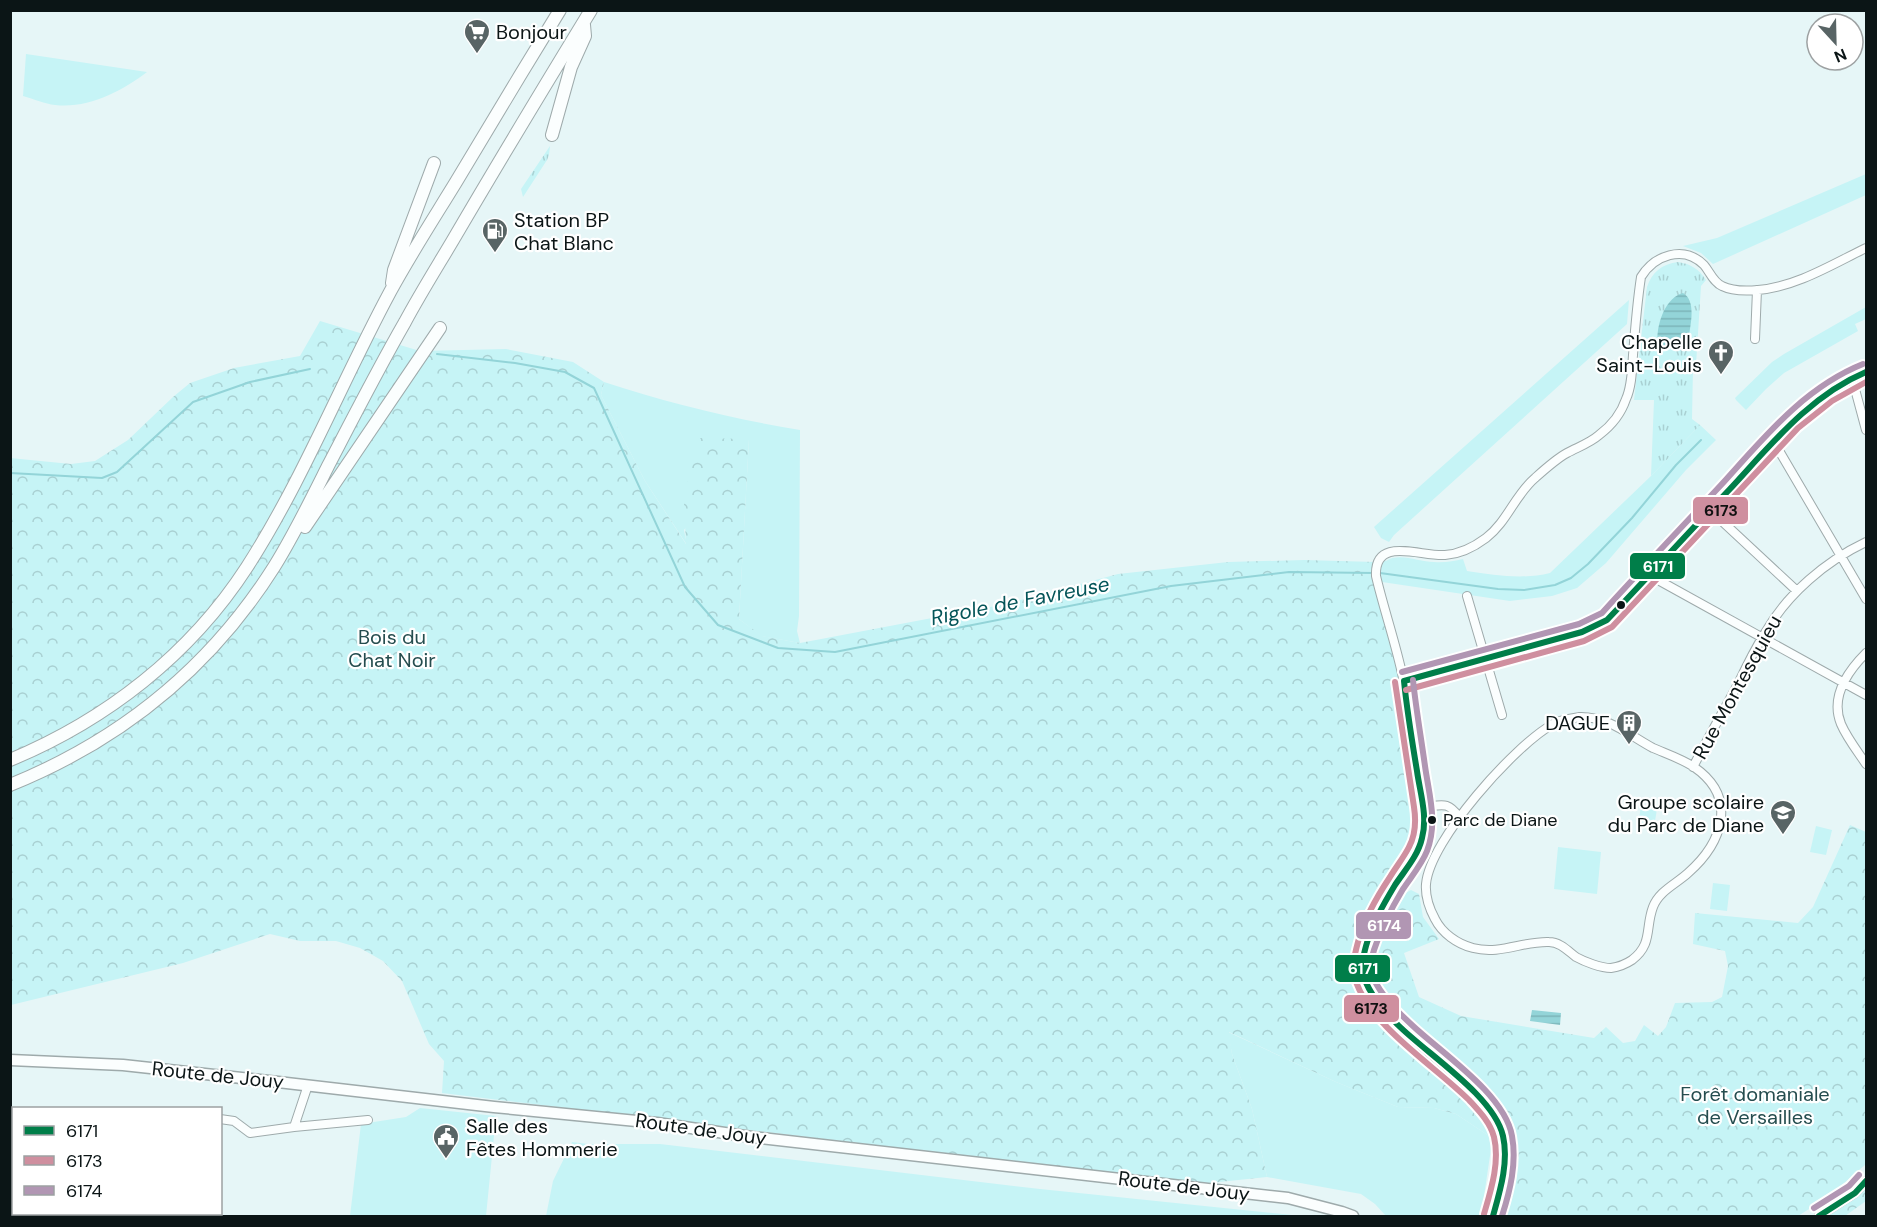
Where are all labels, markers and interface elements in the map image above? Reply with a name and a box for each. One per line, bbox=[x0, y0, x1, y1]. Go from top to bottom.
north arrow bbox=[1805, 12, 1865, 72]
supermarket icon: Bonjour bbox=[462, 17, 492, 55]
place label: Bonjour bbox=[496, 19, 567, 45]
text: N bbox=[1831, 44, 1850, 67]
place label: Station BP Chat Blanc bbox=[514, 207, 614, 256]
fuel station icon: Station BP Chat Blanc bbox=[480, 216, 510, 254]
place label: Chapelle Saint-Louis bbox=[1596, 329, 1702, 378]
church icon: Chapelle Saint-Louis bbox=[1706, 338, 1736, 376]
line badge: 6173 bbox=[1692, 496, 1749, 525]
text: 6173 bbox=[1704, 500, 1738, 521]
line badge: 6171 bbox=[1629, 552, 1686, 580]
text: 6171 bbox=[1643, 556, 1673, 577]
water label: Rigole de Favreuse bbox=[928, 570, 1112, 632]
unlabelled marker bbox=[1615, 599, 1627, 611]
street label: Rue Montesquieu bbox=[1687, 610, 1787, 764]
park label: Bois du Chat Noir bbox=[348, 624, 436, 673]
building icon: DAGUE bbox=[1614, 708, 1644, 746]
place label: DAGUE bbox=[1545, 710, 1610, 736]
place label: Groupe scolaire du Parc de Diane bbox=[1607, 789, 1764, 838]
school or university icon: Groupe scolaire du Parc de Diane bbox=[1768, 798, 1798, 836]
place label: Parc de Diane bbox=[1443, 808, 1558, 832]
marker: Parc de Diane bbox=[1426, 814, 1438, 826]
line badge: 6174 bbox=[1355, 911, 1412, 940]
text: 6174 bbox=[1367, 915, 1401, 936]
line badge: 6171 bbox=[1334, 954, 1391, 983]
text: 6171 bbox=[1348, 958, 1378, 979]
line badge: 6173 bbox=[1343, 994, 1400, 1023]
text: 6173 bbox=[1354, 998, 1388, 1019]
street label: Route de Jouy bbox=[151, 1055, 285, 1095]
park label: Forêt domaniale de Versailles bbox=[1680, 1081, 1830, 1130]
legend bbox=[12, 1107, 222, 1215]
street label: Route de Jouy bbox=[634, 1107, 768, 1151]
place label: Salle des Fêtes Hommerie bbox=[466, 1113, 618, 1162]
text: 6171 bbox=[66, 1119, 98, 1143]
public building icon: Salle des Fêtes Hommerie bbox=[431, 1122, 461, 1160]
text: 6173 bbox=[66, 1149, 103, 1173]
street label: Route de Jouy bbox=[1117, 1165, 1251, 1207]
text: 6174 bbox=[66, 1179, 102, 1203]

